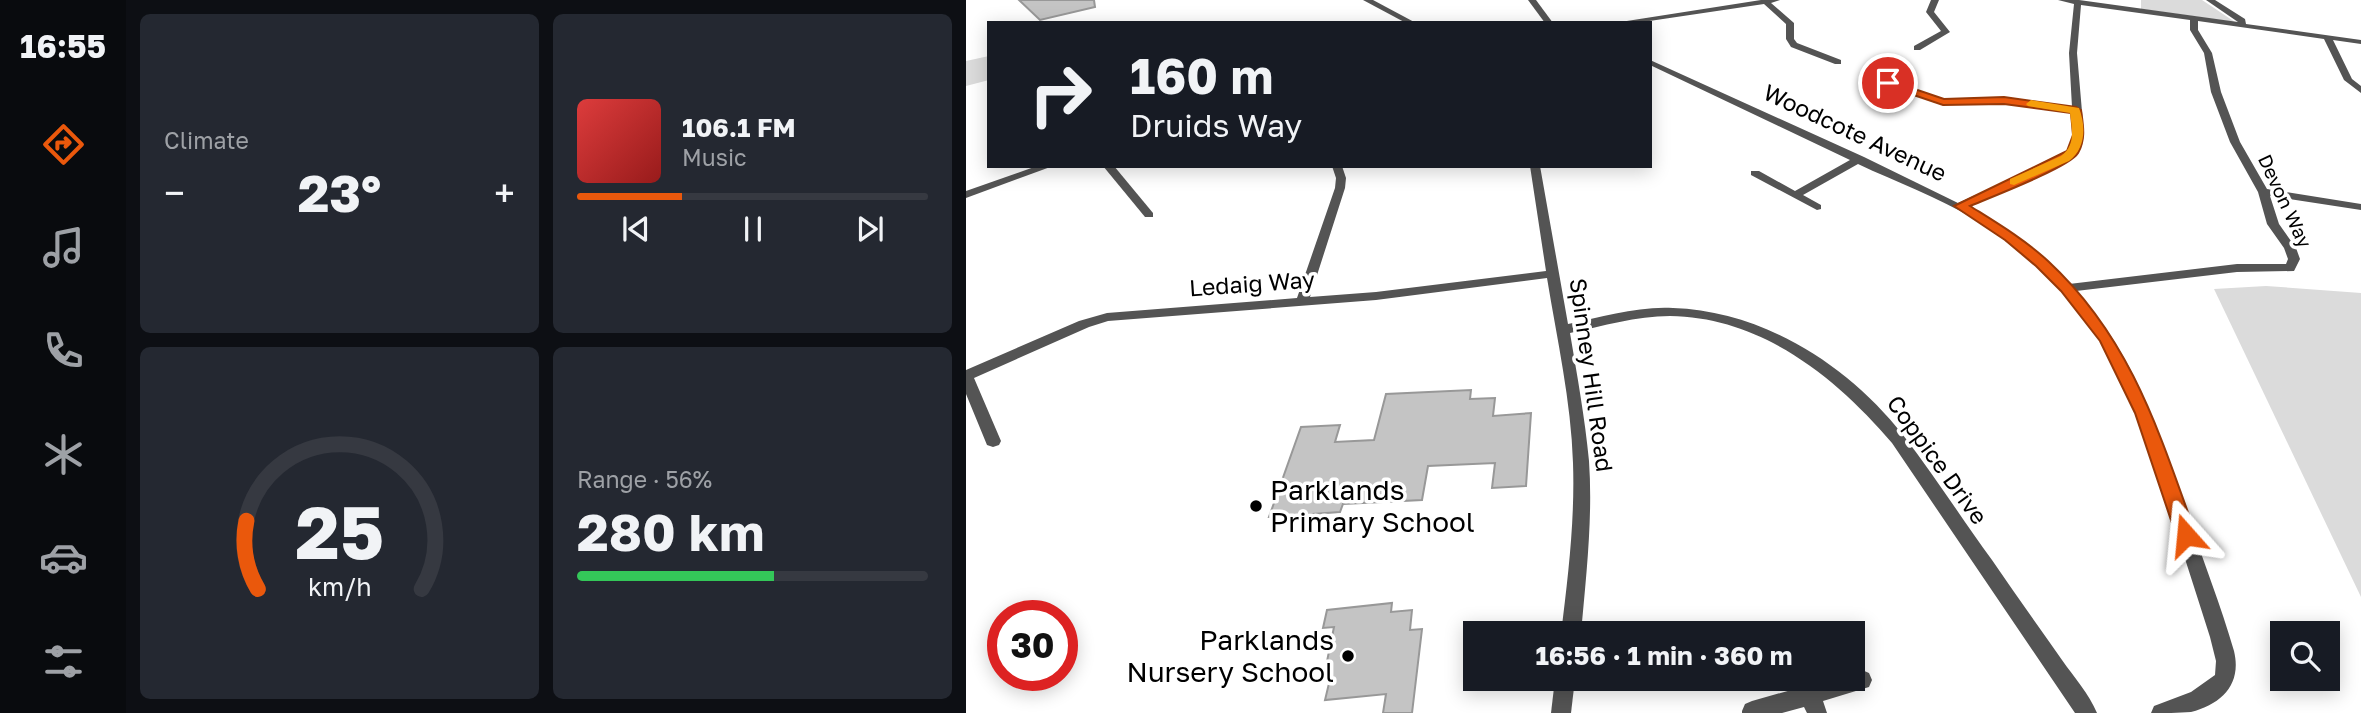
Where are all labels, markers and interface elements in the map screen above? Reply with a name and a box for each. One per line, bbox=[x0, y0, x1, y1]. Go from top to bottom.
text: 16:55 bbox=[20, 27, 106, 65]
text: 160 m bbox=[1130, 46, 1273, 105]
icon: right bbox=[1015, 49, 1106, 140]
pin bbox=[1858, 53, 1918, 113]
icon: arrive bbox=[1869, 64, 1907, 102]
street label: Woodcote Avenue bbox=[1759, 77, 1951, 187]
text: Druids Way bbox=[1130, 106, 1302, 144]
text: 106.1 FM bbox=[682, 112, 796, 143]
icon: directions bbox=[39, 120, 88, 169]
text: Climate bbox=[164, 126, 249, 154]
text: Music bbox=[682, 143, 747, 171]
street label: Devon Way bbox=[2254, 150, 2317, 252]
text: 23° bbox=[298, 161, 381, 223]
text: − bbox=[164, 170, 185, 215]
text: + bbox=[494, 170, 515, 215]
icon: previous bbox=[617, 210, 655, 248]
icon: pause bbox=[734, 210, 772, 248]
icon: next bbox=[851, 210, 889, 248]
icon: music bbox=[39, 223, 88, 272]
street label: Ledaig Way bbox=[1188, 265, 1316, 301]
street label: Spinney Hill Road bbox=[1565, 276, 1619, 474]
icon: phone bbox=[39, 326, 88, 375]
street label: Coppice Drive bbox=[1882, 389, 1994, 529]
icon: climate bbox=[39, 430, 88, 479]
text: Range · 56% bbox=[577, 465, 712, 493]
place label: Parklands Primary School bbox=[1270, 473, 1475, 538]
text: 25 bbox=[295, 488, 384, 575]
marker: Parklands Primary School bbox=[1248, 498, 1264, 514]
position arrow bbox=[2149, 498, 2223, 572]
text: 280 km bbox=[577, 500, 764, 562]
icon: car bbox=[39, 533, 88, 582]
text: km/h bbox=[308, 571, 371, 602]
speed limit sign: 30 bbox=[987, 600, 1078, 691]
map controls bbox=[2270, 621, 2340, 691]
button: search bbox=[2270, 621, 2340, 691]
place label: Parklands Nursery School bbox=[1126, 623, 1334, 688]
icon: filters bbox=[39, 637, 88, 686]
text: 16:56 · 1 min · 360 m bbox=[1535, 640, 1793, 671]
marker: Parklands Nursery School bbox=[1340, 648, 1356, 664]

